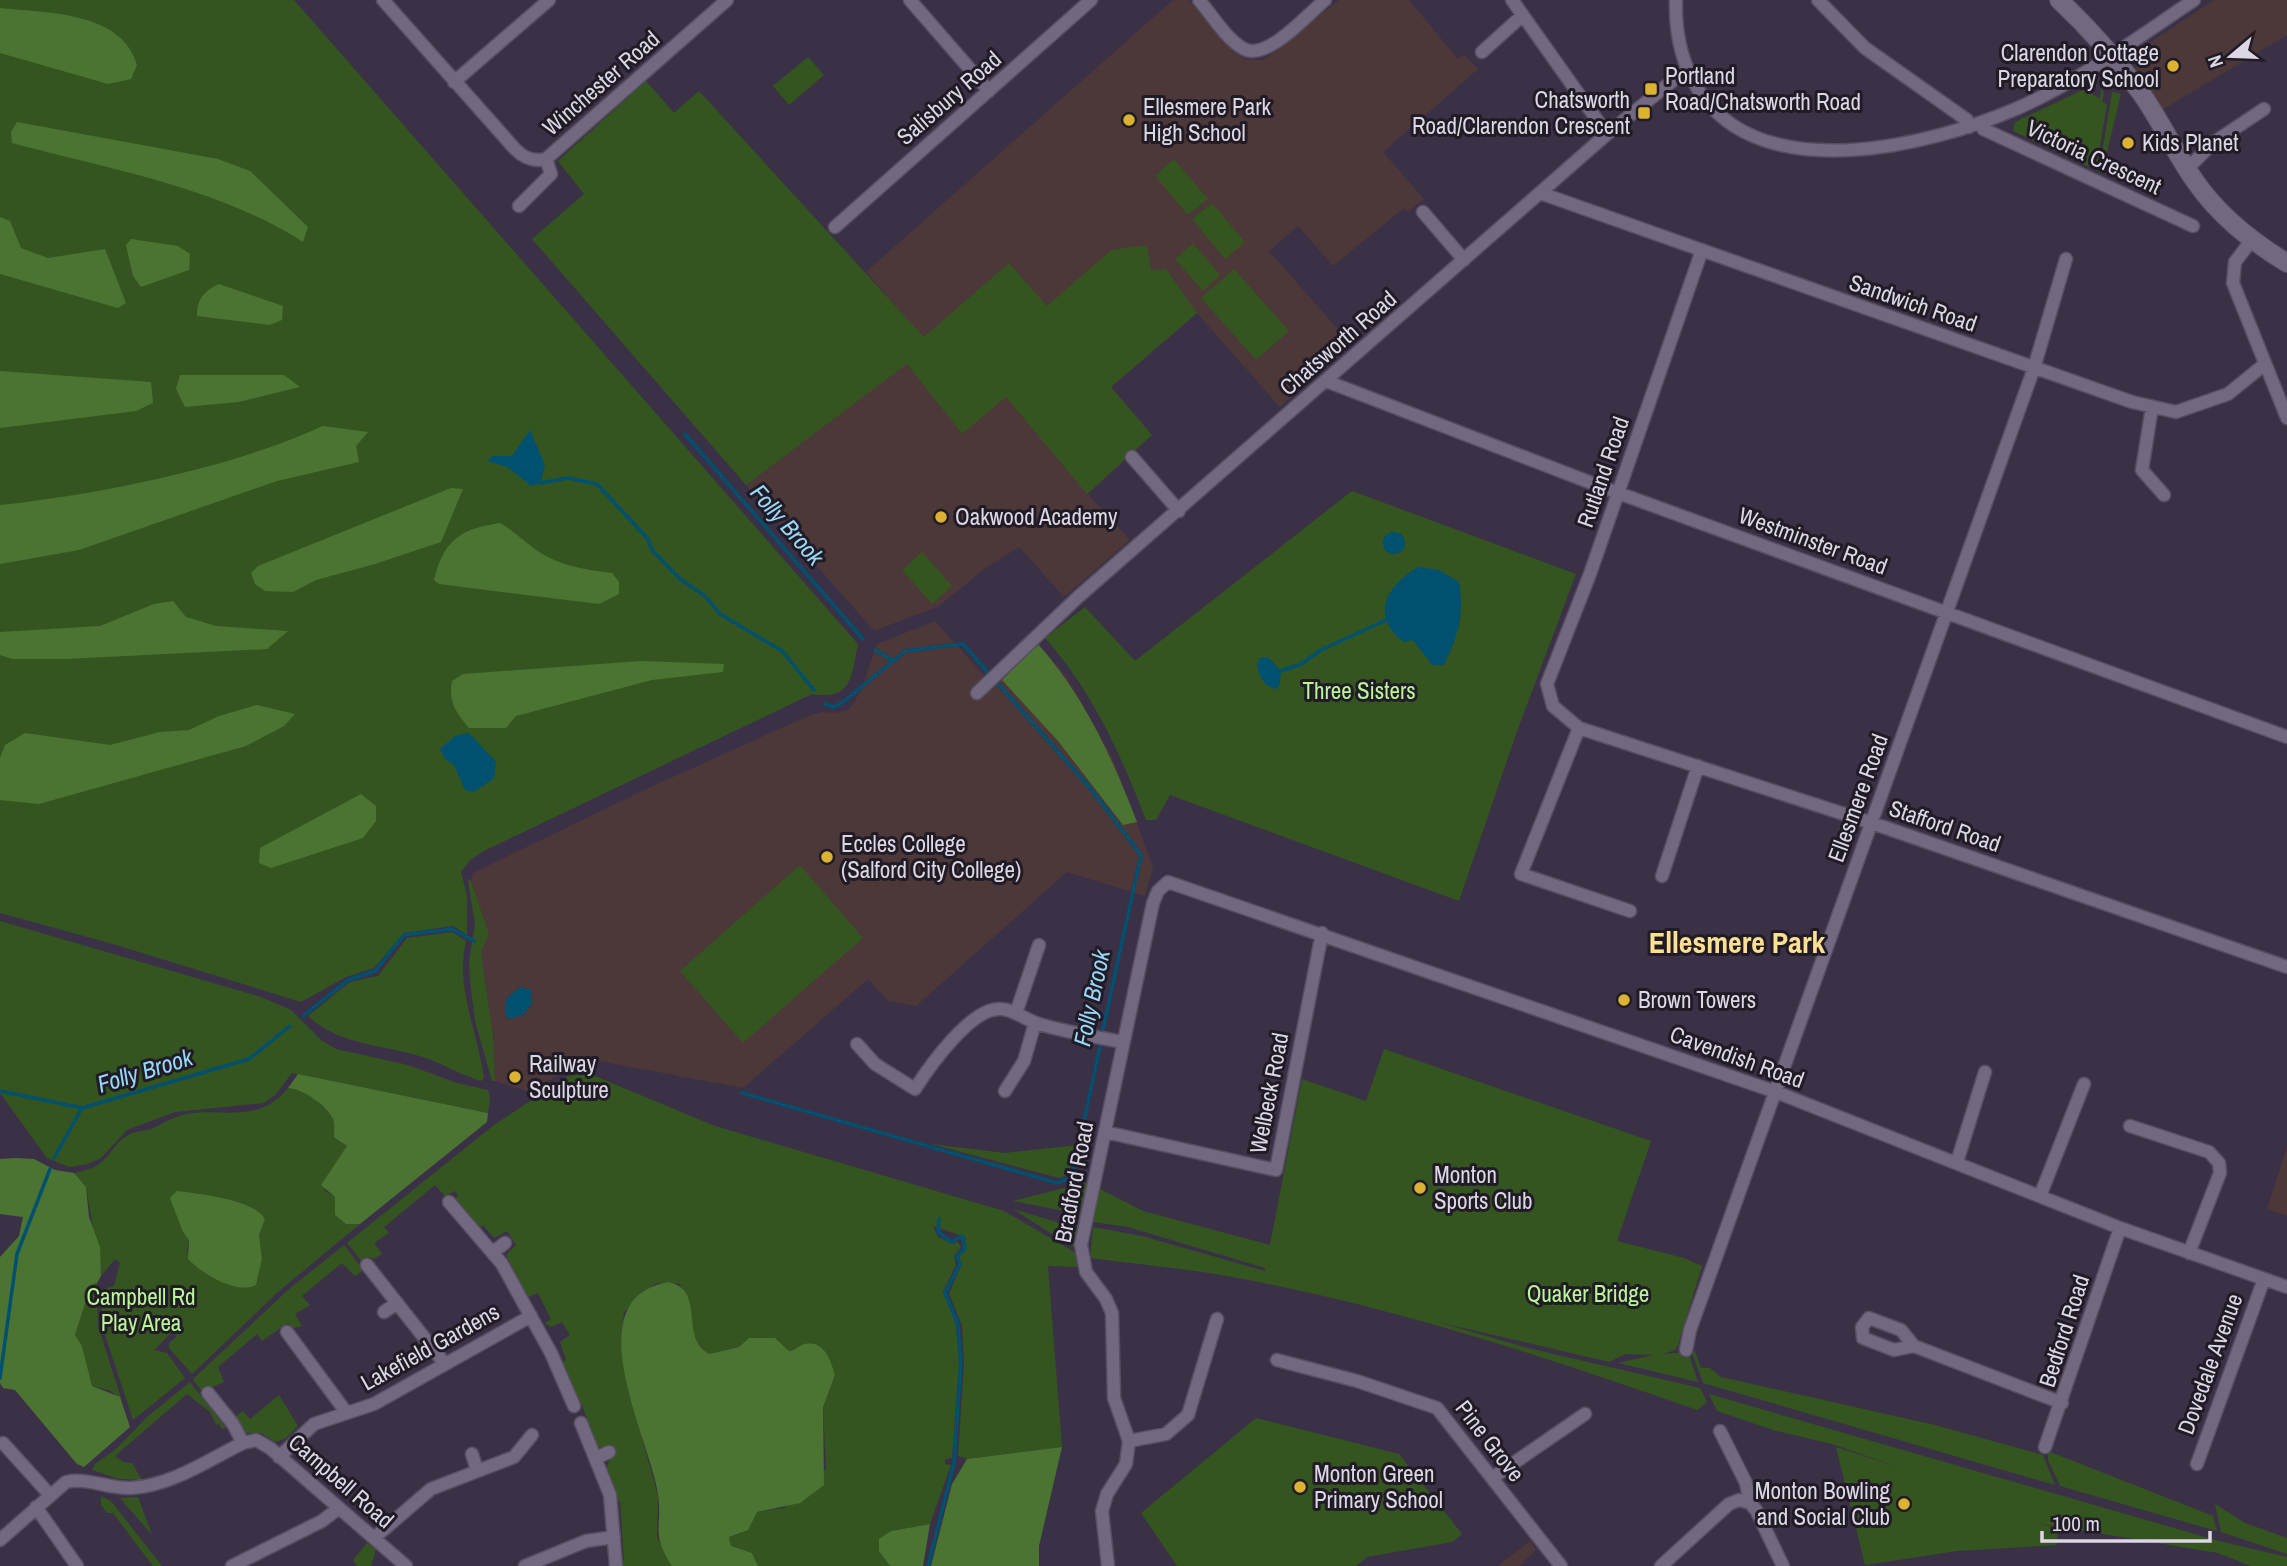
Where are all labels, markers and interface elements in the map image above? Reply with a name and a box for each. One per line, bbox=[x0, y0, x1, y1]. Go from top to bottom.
north arrow bbox=[2196, 21, 2266, 91]
street label: Winchester Road bbox=[536, 23, 666, 142]
place label: Clarendon Cottage Preparatory School bbox=[1998, 37, 2159, 94]
street label: Salisbury Road bbox=[890, 44, 1008, 152]
text: N bbox=[2201, 52, 2229, 71]
marker: Clarendon Cottage Preparatory School bbox=[2165, 58, 2181, 74]
place label: Portland Road/Chatsworth Road bbox=[1665, 60, 1861, 117]
marker: Portland Road/Chatsworth Road bbox=[1643, 81, 1659, 97]
place label: Chatsworth Road/Clarendon Crescent bbox=[1412, 84, 1630, 141]
place label: Ellesmere Park High School bbox=[1143, 91, 1271, 148]
marker: Chatsworth Road/Clarendon Crescent bbox=[1636, 105, 1652, 121]
marker: Ellesmere Park High School bbox=[1121, 112, 1137, 128]
street label: Victoria Crescent bbox=[2022, 112, 2167, 201]
place label: Kids Planet bbox=[2142, 127, 2238, 158]
marker: Kids Planet bbox=[2120, 135, 2136, 151]
street label: Sandwich Road bbox=[1845, 266, 1981, 339]
street label: Chatsworth Road bbox=[1273, 283, 1403, 402]
street label: Rutland Road bbox=[1569, 412, 1636, 531]
water label: Folly Brook bbox=[744, 477, 833, 573]
street label: Westminster Road bbox=[1735, 499, 1892, 582]
place label: Oakwood Academy bbox=[955, 501, 1118, 532]
marker: Oakwood Academy bbox=[933, 509, 949, 525]
park label: Three Sisters bbox=[1302, 675, 1416, 706]
street label: Ellesmere Road bbox=[1820, 729, 1895, 866]
street label: Stafford Road bbox=[1885, 792, 2005, 859]
place label: Eccles College (Salford City College) bbox=[841, 828, 1021, 885]
marker: Eccles College (Salford City College) bbox=[819, 849, 835, 865]
district label: Ellesmere Park bbox=[1649, 922, 1826, 962]
water label: Folly Brook bbox=[1065, 946, 1117, 1049]
place label: Brown Towers bbox=[1638, 984, 1756, 1015]
marker: Brown Towers bbox=[1616, 992, 1632, 1008]
street label: Cavendish Road bbox=[1666, 1018, 1808, 1095]
street label: Welbeck Road bbox=[1242, 1030, 1295, 1156]
water label: Folly Brook bbox=[93, 1040, 197, 1100]
place label: Railway Sculpture bbox=[529, 1048, 609, 1105]
marker: Railway Sculpture bbox=[507, 1069, 523, 1085]
street label: Bradford Road bbox=[1047, 1119, 1100, 1245]
place label: Monton Sports Club bbox=[1434, 1159, 1533, 1216]
marker: Monton Sports Club bbox=[1412, 1180, 1428, 1196]
street label: Bedford Road bbox=[2031, 1271, 2096, 1391]
park label: Quaker Bridge bbox=[1527, 1278, 1649, 1309]
park label: Campbell Rd Play Area bbox=[87, 1281, 196, 1338]
street label: Dovedale Avenue bbox=[2170, 1289, 2249, 1438]
street label: Lakefield Gardens bbox=[355, 1296, 505, 1397]
street label: Pine Grove bbox=[1449, 1394, 1532, 1488]
street label: Campbell Road bbox=[282, 1426, 401, 1535]
place label: Monton Green Primary School bbox=[1314, 1458, 1443, 1515]
place label: Monton Bowling and Social Club bbox=[1755, 1475, 1891, 1532]
marker: Monton Green Primary School bbox=[1292, 1479, 1308, 1495]
marker: Monton Bowling and Social Club bbox=[1896, 1496, 1912, 1512]
scale bar bbox=[2042, 1500, 2210, 1544]
text: 100 m bbox=[2052, 1509, 2100, 1538]

